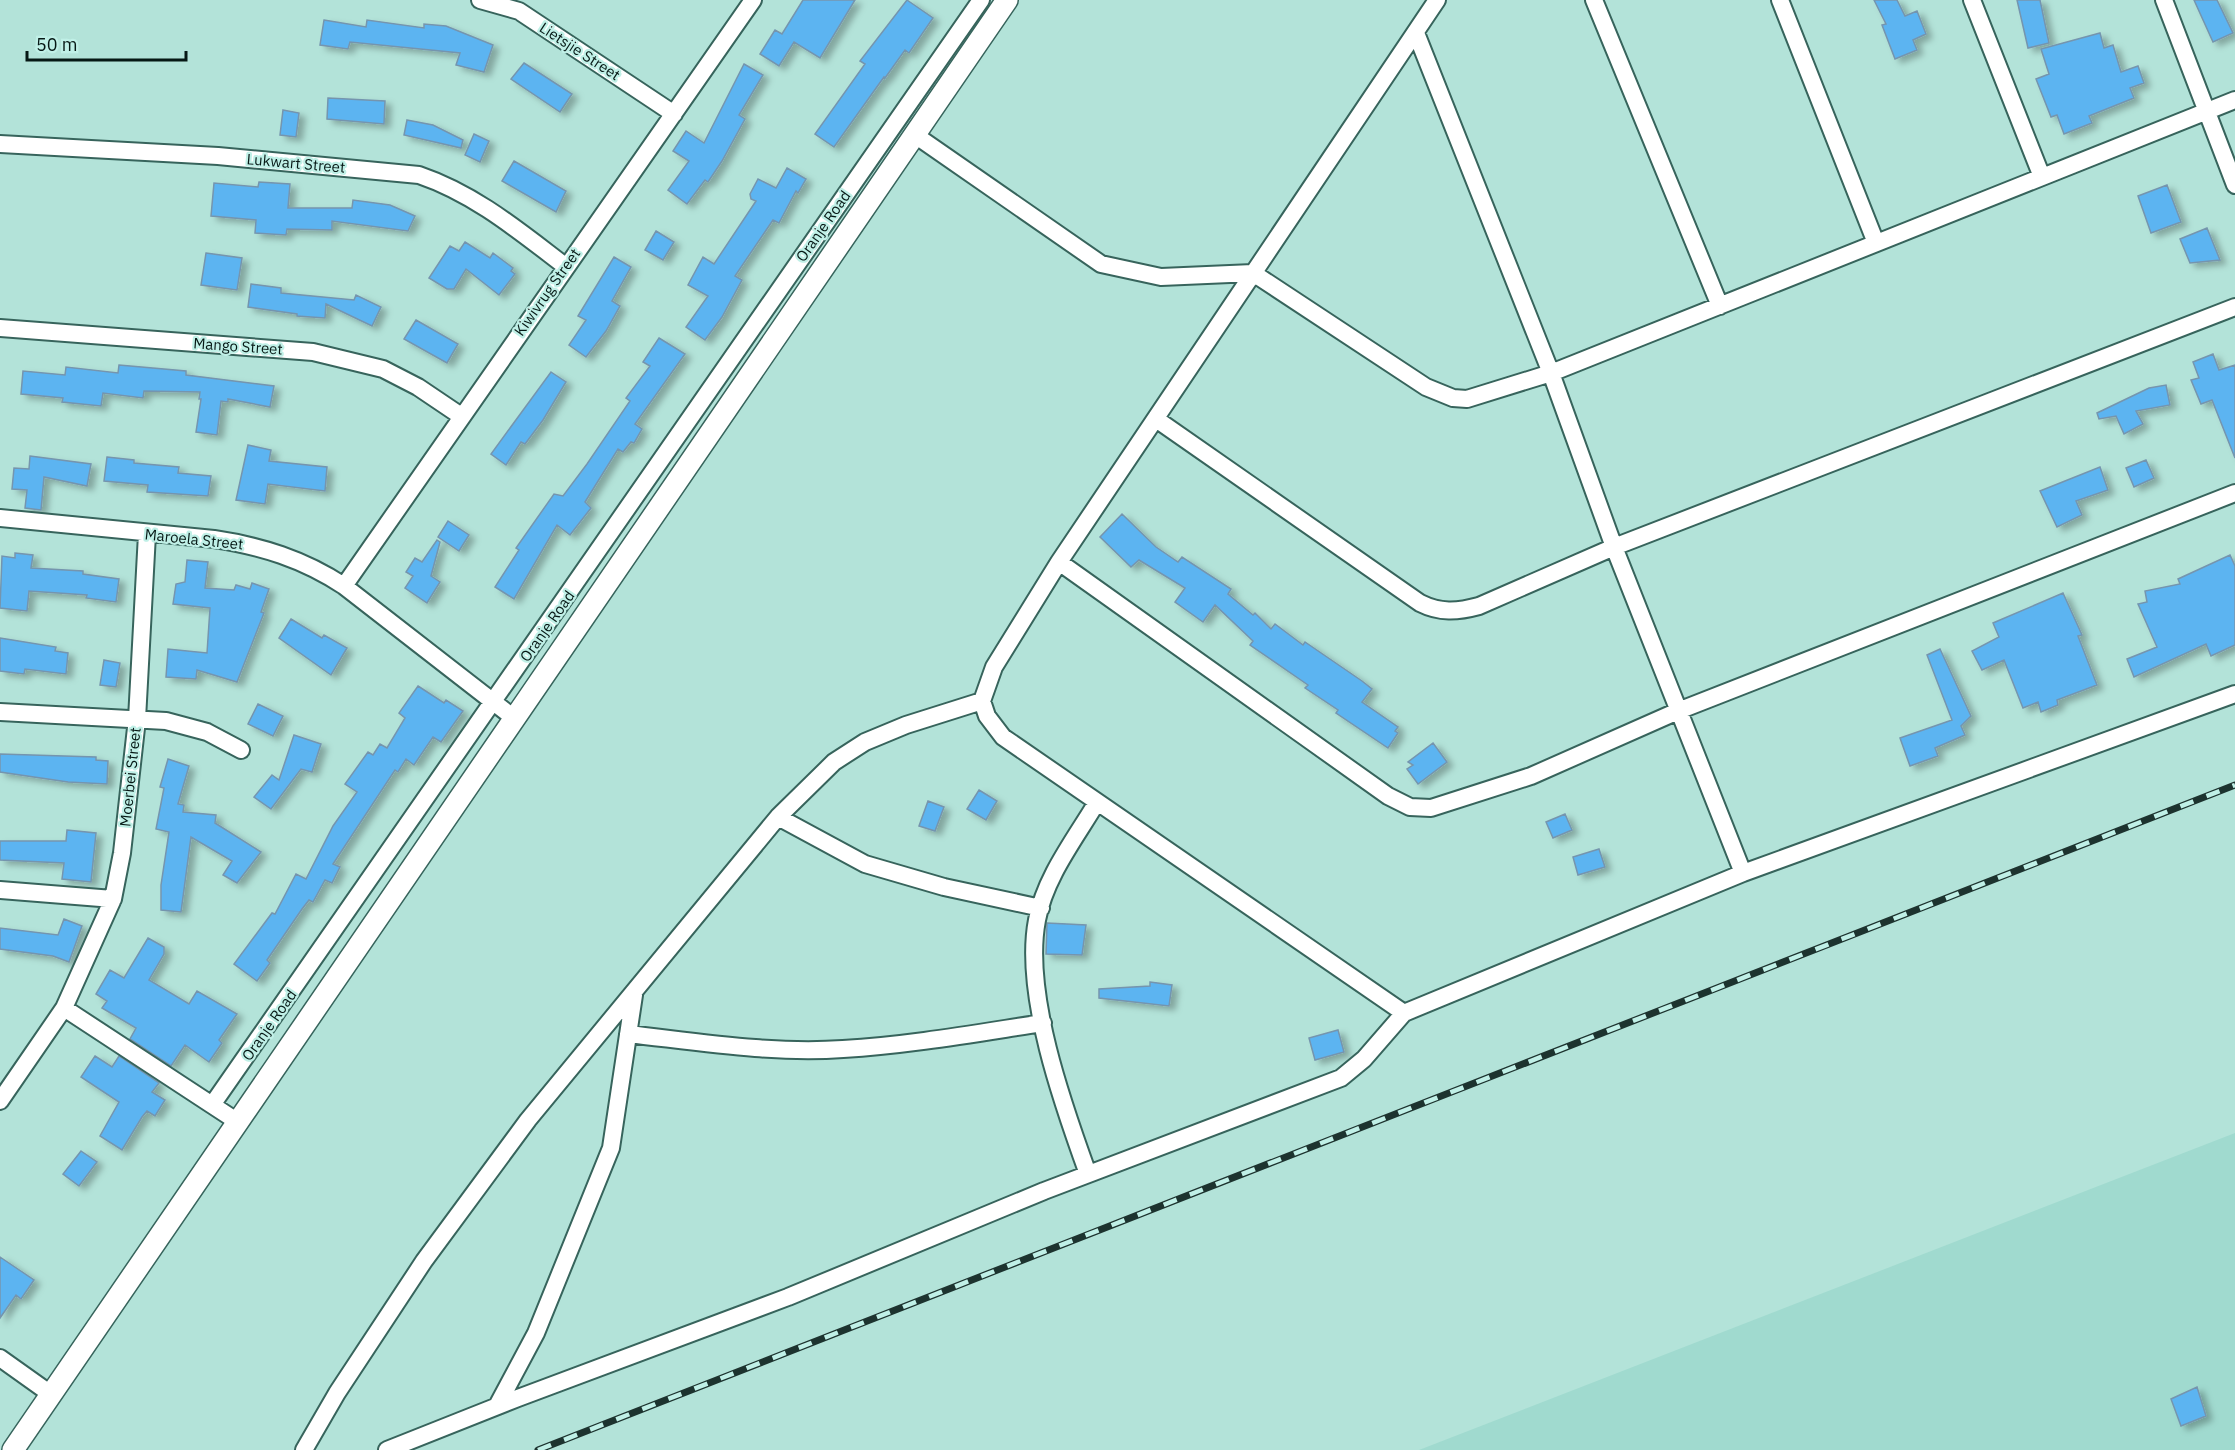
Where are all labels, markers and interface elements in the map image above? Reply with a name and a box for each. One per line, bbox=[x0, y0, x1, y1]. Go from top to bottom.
street label: Lietsjie Street bbox=[536, 18, 624, 84]
scale bar bbox=[27, 24, 186, 62]
text: 50 m bbox=[36, 33, 78, 56]
street label: Lukwart Street bbox=[246, 149, 346, 177]
street label: Oranje Road bbox=[792, 187, 854, 265]
street label: Kiwivrug Street bbox=[510, 245, 584, 339]
street label: Mango Street bbox=[193, 333, 283, 359]
street label: Maroela Street bbox=[144, 524, 244, 554]
street label: Oranje Road bbox=[516, 587, 578, 665]
street label: Moerbei Street bbox=[115, 726, 145, 828]
street label: Oranje Road bbox=[238, 986, 300, 1064]

